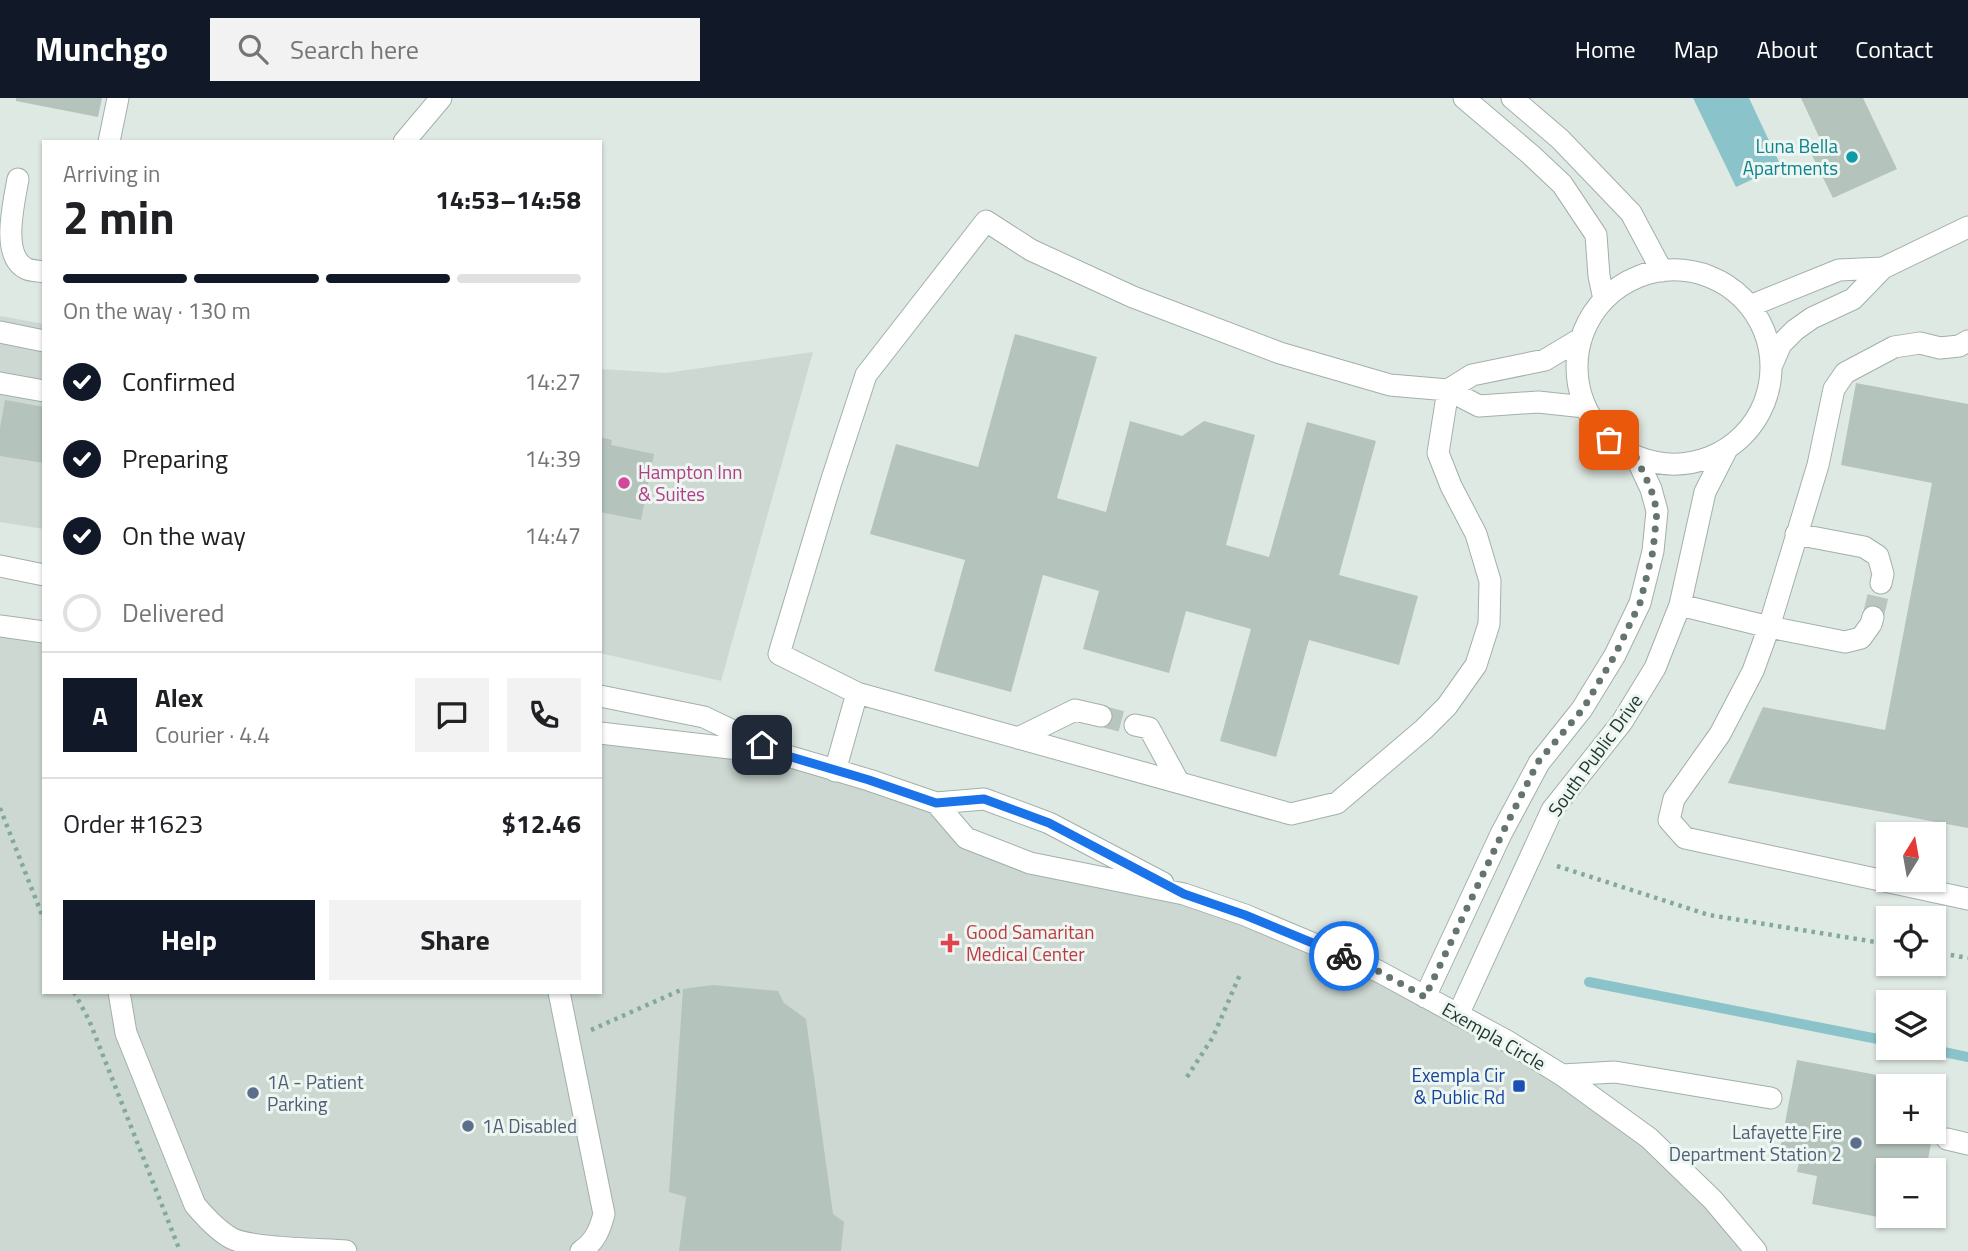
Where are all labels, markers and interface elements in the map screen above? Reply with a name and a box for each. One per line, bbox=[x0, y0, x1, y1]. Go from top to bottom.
search box bbox=[210, 18, 700, 81]
text: Munchgo bbox=[35, 24, 168, 74]
icon: search bbox=[234, 30, 272, 68]
text: Search here bbox=[290, 30, 419, 69]
text: Home bbox=[1575, 31, 1636, 67]
text: Map bbox=[1674, 31, 1719, 67]
text: About bbox=[1757, 31, 1817, 67]
text: Contact bbox=[1855, 31, 1933, 67]
place label: Luna Bella Apartments bbox=[1743, 131, 1838, 182]
marker: Luna Bella Apartments bbox=[1844, 149, 1860, 165]
text: Arriving in bbox=[63, 156, 160, 191]
text: 14:53–14:58 bbox=[435, 180, 581, 219]
text: 2 min bbox=[63, 182, 175, 252]
text: On the way · 130 m bbox=[63, 293, 251, 328]
text: Confirmed bbox=[122, 362, 236, 401]
icon: check bbox=[63, 363, 101, 401]
text: 14:27 bbox=[524, 364, 581, 399]
pin bbox=[1579, 410, 1639, 470]
icon: bag bbox=[1590, 421, 1628, 459]
text: Preparing bbox=[122, 439, 228, 478]
icon: check bbox=[63, 440, 101, 478]
text: 14:39 bbox=[524, 441, 581, 476]
place label: Hampton Inn & Suites bbox=[638, 457, 742, 508]
marker: Hampton Inn & Suites bbox=[616, 475, 632, 491]
text: On the way bbox=[122, 516, 246, 555]
icon: check bbox=[63, 517, 101, 555]
text: 14:47 bbox=[524, 518, 581, 553]
text: Delivered bbox=[122, 593, 225, 632]
text: Alex bbox=[155, 678, 203, 717]
button: chat bbox=[415, 678, 489, 752]
button: phone bbox=[507, 678, 581, 752]
street label: South Public Drive bbox=[1540, 687, 1649, 822]
text: A bbox=[92, 696, 108, 735]
pin bbox=[732, 715, 792, 775]
text: Courier · 4.4 bbox=[155, 717, 270, 752]
icon: home bbox=[743, 726, 781, 764]
text: Order #1623 bbox=[63, 804, 203, 843]
text: $12.46 bbox=[502, 804, 581, 843]
north arrow bbox=[1876, 822, 1946, 892]
map controls bbox=[1876, 822, 1946, 1228]
button: Help bbox=[63, 900, 315, 980]
button: Share bbox=[329, 900, 581, 980]
button: locate bbox=[1876, 906, 1946, 976]
place label: Good Samaritan Medical Center bbox=[966, 917, 1094, 968]
courier bbox=[1309, 921, 1379, 991]
marker: Good Samaritan Medical Center bbox=[940, 933, 960, 953]
icon: bike bbox=[1325, 937, 1363, 975]
button: layers bbox=[1876, 990, 1946, 1060]
street label: Exempla Circle bbox=[1437, 994, 1552, 1077]
place label: Exempla Cir & Public Rd bbox=[1411, 1060, 1505, 1111]
place label: 1A - Patient Parking bbox=[267, 1067, 364, 1118]
button: + bbox=[1876, 1074, 1946, 1144]
marker: Exempla Cir & Public Rd bbox=[1511, 1078, 1527, 1094]
marker: 1A - Patient Parking bbox=[245, 1085, 261, 1101]
place label: 1A Disabled bbox=[482, 1111, 577, 1140]
place label: Lafayette Fire Department Station 2 bbox=[1669, 1117, 1842, 1168]
marker: 1A Disabled bbox=[460, 1118, 476, 1134]
marker: Lafayette Fire Department Station 2 bbox=[1848, 1135, 1864, 1151]
button: − bbox=[1876, 1158, 1946, 1228]

